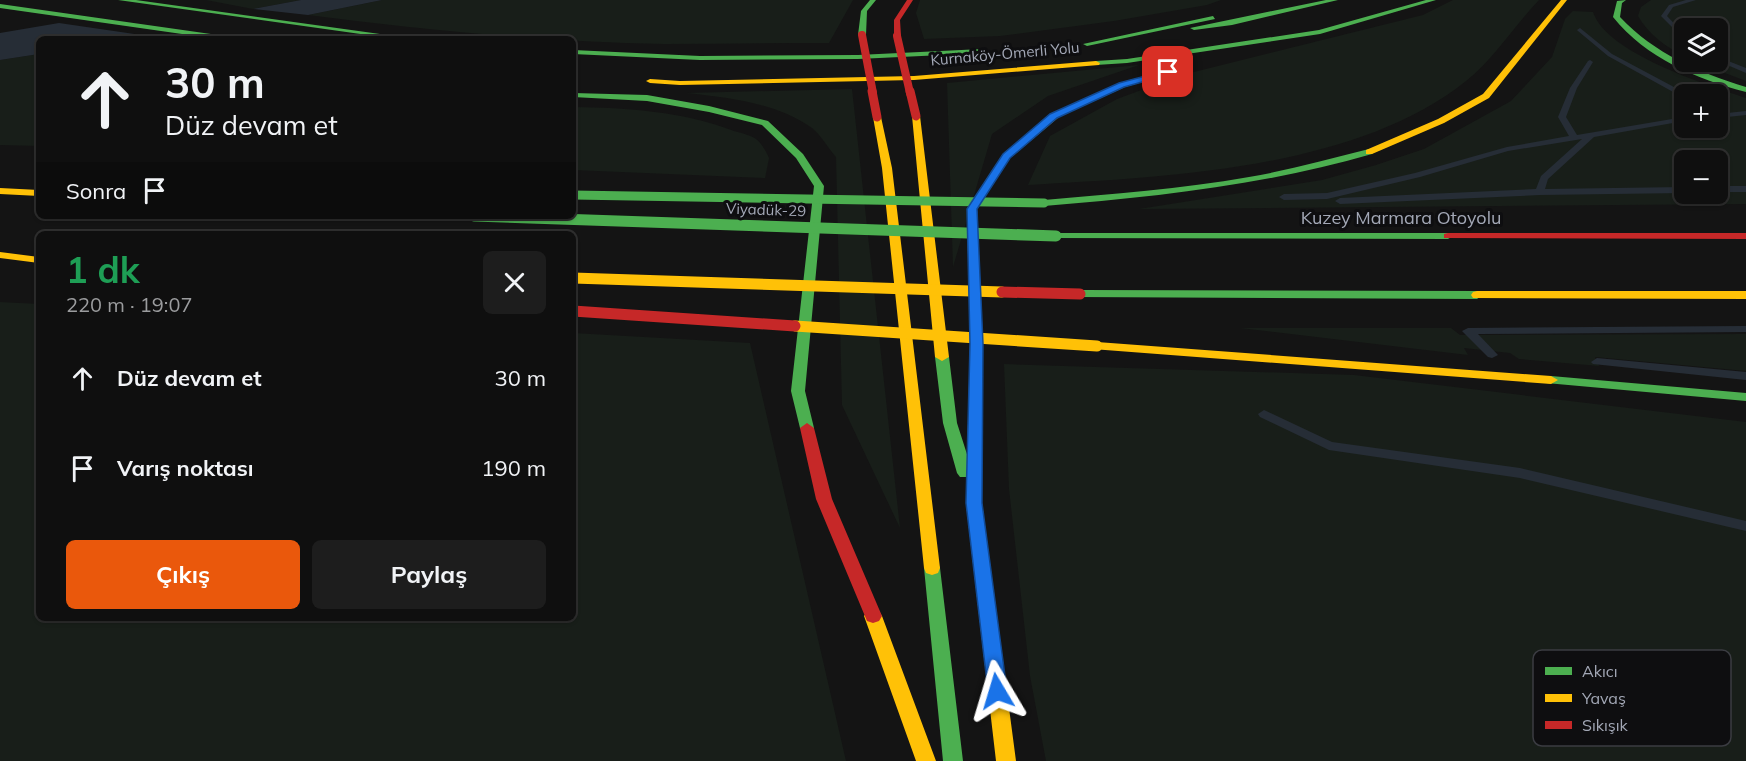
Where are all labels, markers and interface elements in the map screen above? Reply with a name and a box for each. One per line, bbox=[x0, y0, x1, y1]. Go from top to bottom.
map controls bbox=[1674, 18, 1728, 204]
button: layers bbox=[1674, 18, 1728, 72]
street label: Kurnaköy-Ömerli Yolu bbox=[930, 38, 1080, 69]
pin bbox=[1142, 46, 1193, 97]
icon: arrive bbox=[1151, 55, 1184, 88]
text: 30 m bbox=[165, 56, 265, 109]
icon: ahead bbox=[66, 60, 144, 138]
button: + bbox=[1674, 84, 1728, 138]
text: Düz devam et bbox=[165, 108, 338, 142]
button: − bbox=[1674, 150, 1728, 204]
icon: arrive bbox=[138, 174, 171, 207]
text: Sonra bbox=[66, 177, 126, 205]
street label: Viyadük-29 bbox=[726, 199, 806, 220]
street label: Kuzey Marmara Otoyolu bbox=[1301, 206, 1501, 229]
text: 1 dk bbox=[66, 247, 140, 292]
button: close bbox=[483, 251, 546, 314]
text: 220 m · 19:07 bbox=[66, 292, 192, 317]
icon: ahead bbox=[66, 362, 99, 395]
text: Düz devam et bbox=[117, 364, 262, 392]
text: 30 m bbox=[495, 364, 546, 392]
icon: arrive bbox=[66, 452, 99, 485]
text: Varış noktası bbox=[117, 454, 253, 482]
text: 190 m bbox=[481, 454, 546, 482]
button: Çıkış bbox=[66, 540, 300, 609]
button: Paylaş bbox=[312, 540, 546, 609]
legend bbox=[1533, 650, 1731, 746]
position arrow bbox=[965, 659, 1029, 723]
text: Akıcı bbox=[1582, 661, 1618, 681]
text: Yavaş bbox=[1581, 688, 1626, 708]
text: Sıkışık bbox=[1582, 715, 1629, 735]

